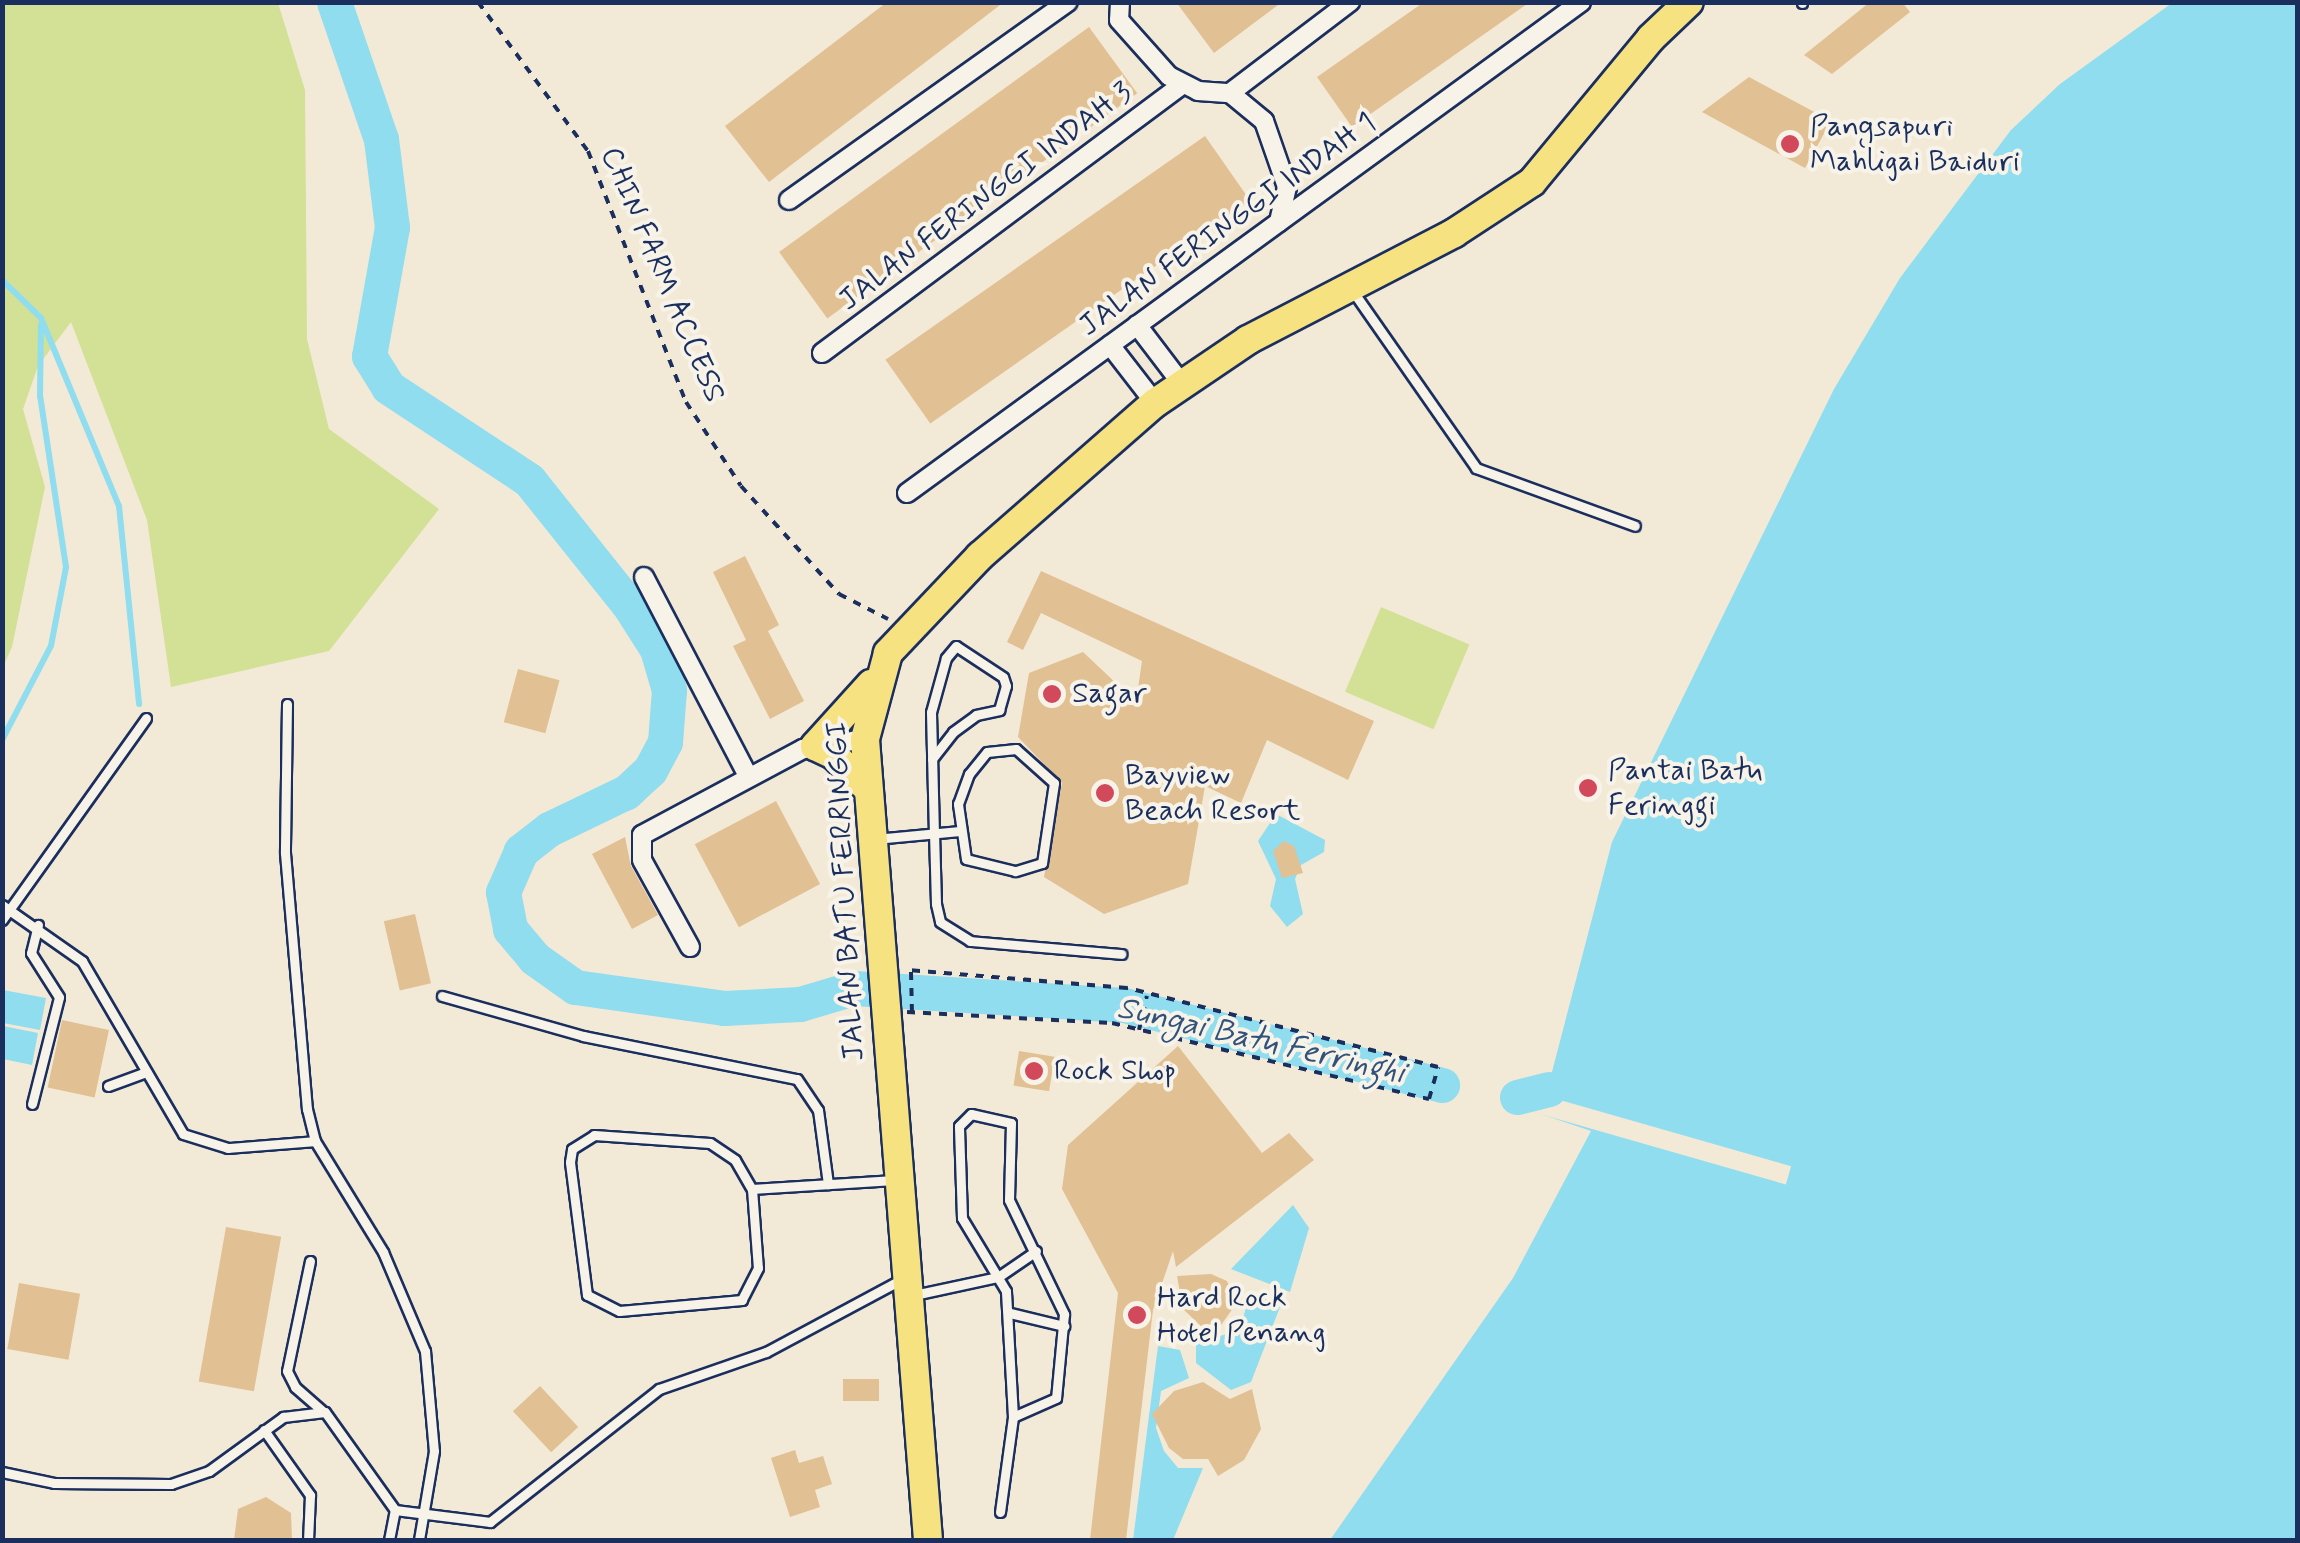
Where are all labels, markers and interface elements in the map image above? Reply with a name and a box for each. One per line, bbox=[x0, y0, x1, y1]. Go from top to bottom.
street label: JALAN FERINGGI INDAH 3 bbox=[832, 75, 1140, 319]
street label: JALAN FERINGGI INDAH 1 bbox=[1073, 105, 1383, 345]
place label: Pangsapuri Mahligai Baiduri bbox=[1810, 109, 2023, 180]
marker: Pangsapuri Mahligai Baiduri bbox=[1779, 133, 1801, 155]
street label: CHIN FARM ACCESS bbox=[591, 140, 733, 410]
place label: Sagar bbox=[1072, 676, 1147, 712]
marker: Sagar bbox=[1041, 683, 1063, 705]
street label: JALAN BATU FERRINGGI bbox=[819, 719, 873, 1063]
place label: Pantai Batu Feringgi bbox=[1608, 753, 1762, 824]
place label: Bayview Beach Resort bbox=[1125, 758, 1300, 828]
marker: Pantai Batu Feringgi bbox=[1577, 777, 1599, 799]
marker: Bayview Beach Resort bbox=[1094, 782, 1116, 804]
water label: Sungai Batu Ferringhi bbox=[1113, 989, 1409, 1093]
place label: Rock Shop bbox=[1054, 1053, 1176, 1089]
marker: Rock Shop bbox=[1023, 1060, 1045, 1082]
place label: Hard Rock Hotel Penang bbox=[1157, 1280, 1323, 1350]
marker: Hard Rock Hotel Penang bbox=[1126, 1304, 1148, 1326]

